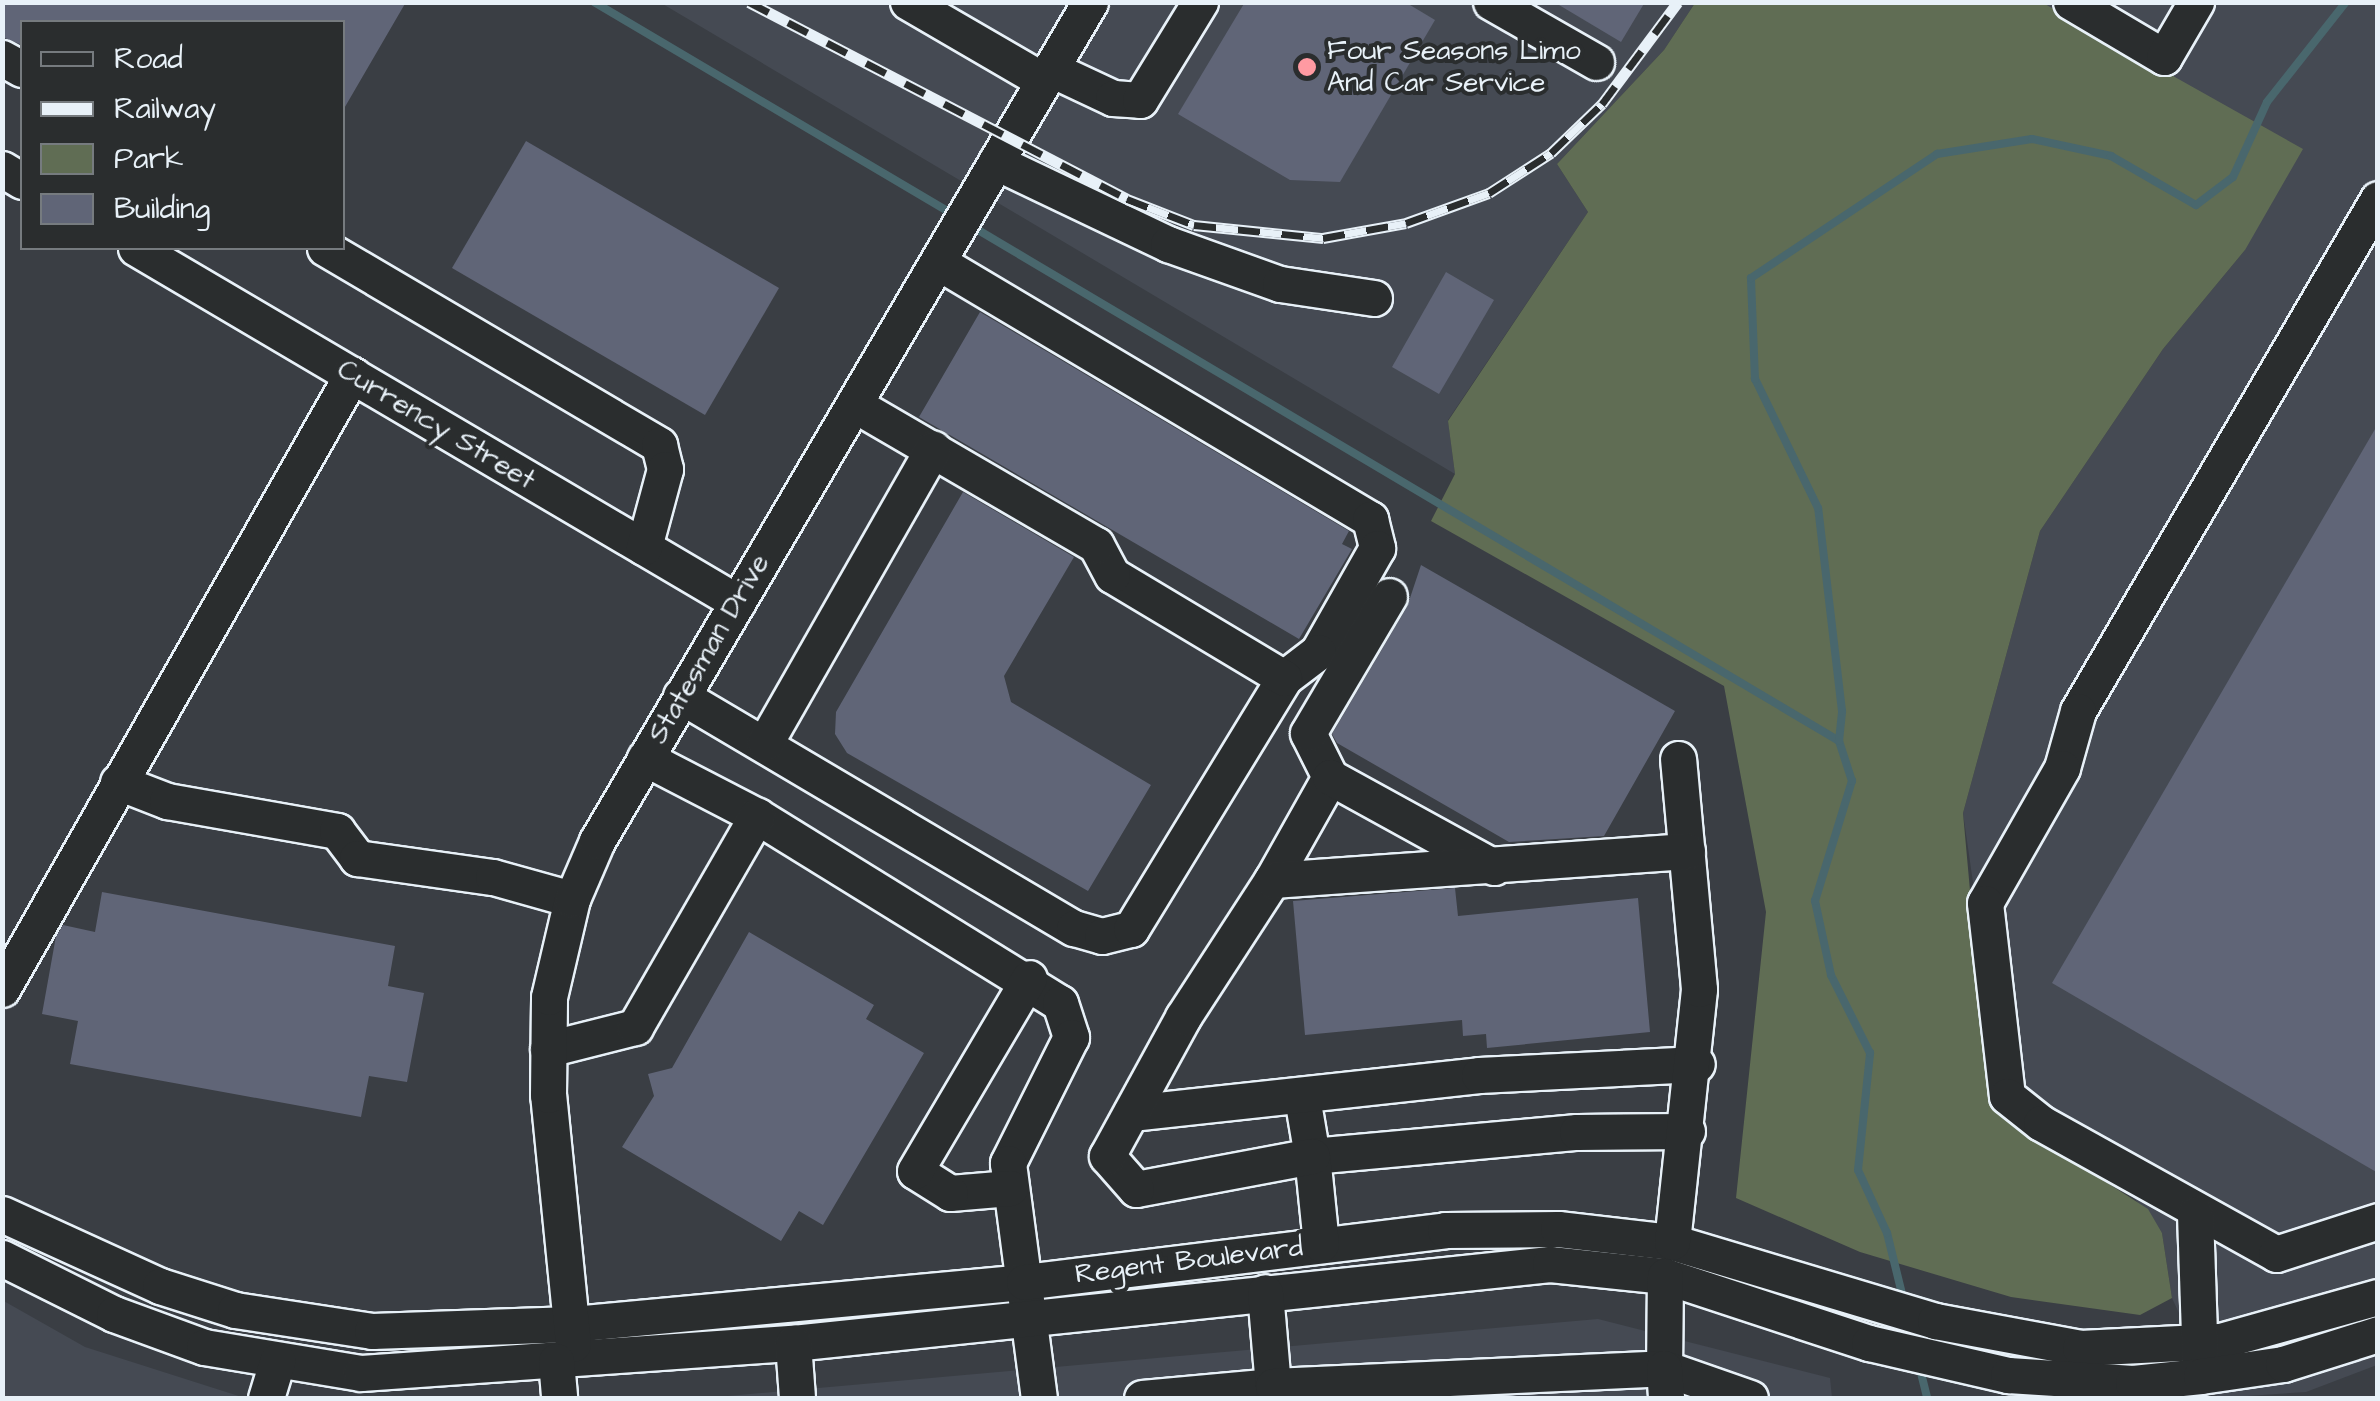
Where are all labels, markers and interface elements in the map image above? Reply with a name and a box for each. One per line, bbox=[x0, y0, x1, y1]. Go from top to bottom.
legend bbox=[20, 20, 345, 250]
place label: Four Seasons Limo And Car Service bbox=[1327, 34, 1581, 100]
text: Road bbox=[114, 38, 183, 80]
marker: Four Seasons Limo And Car Service bbox=[1296, 56, 1318, 78]
text: Railway bbox=[114, 88, 216, 130]
text: Park bbox=[114, 138, 183, 180]
text: Building bbox=[114, 188, 210, 230]
street label: Currency Street bbox=[331, 353, 541, 497]
street label: Statesman Drive bbox=[641, 548, 777, 750]
street label: Regent Boulevard bbox=[1073, 1230, 1305, 1292]

